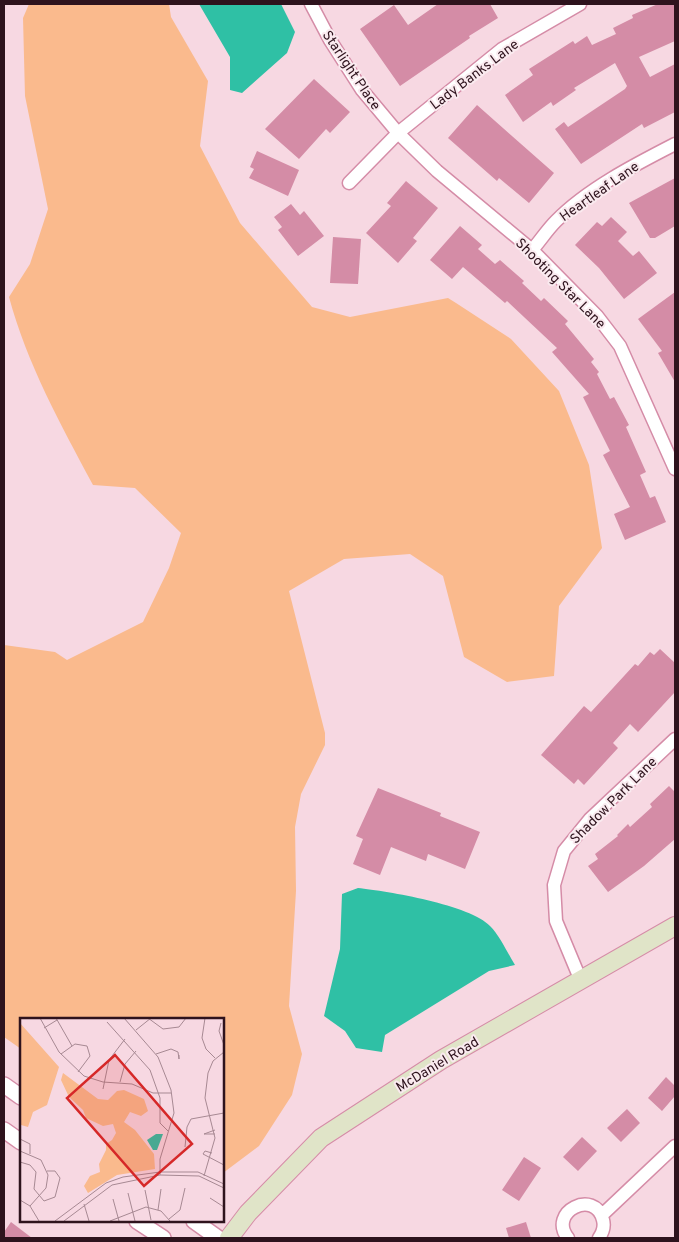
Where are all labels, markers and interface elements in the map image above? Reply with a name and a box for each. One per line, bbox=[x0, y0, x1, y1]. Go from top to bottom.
street label: Starlight Place bbox=[318, 28, 384, 114]
street label: Lady Banks Lane bbox=[427, 36, 523, 114]
street label: Heartleaf Lane bbox=[557, 159, 643, 226]
street label: Shooting Star Lane bbox=[511, 235, 609, 333]
street label: Shadow Park Lane bbox=[567, 754, 661, 848]
inset map bbox=[20, 1018, 224, 1222]
street label: McDaniel Road bbox=[393, 1034, 482, 1097]

